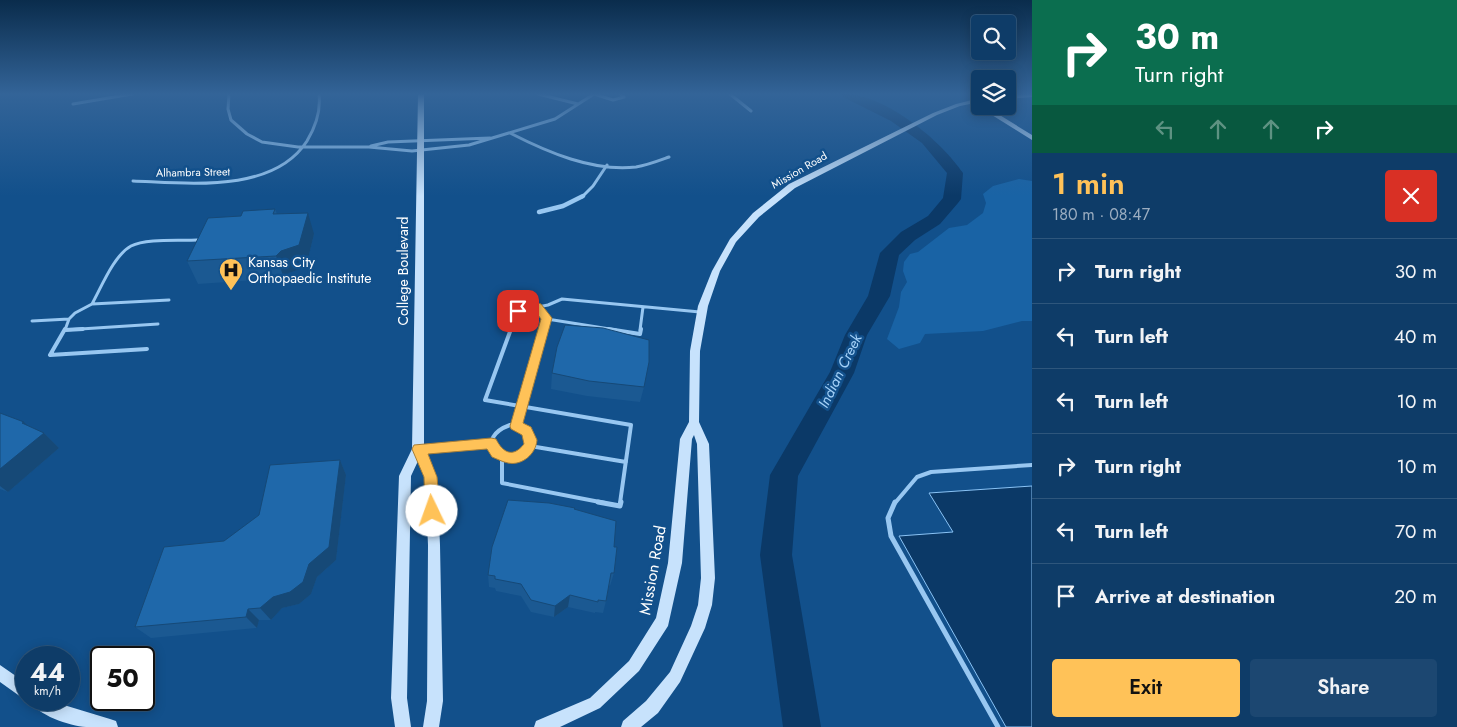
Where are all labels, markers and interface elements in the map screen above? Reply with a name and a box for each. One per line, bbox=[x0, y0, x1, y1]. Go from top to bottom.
text: 30 m bbox=[1135, 12, 1219, 62]
map controls bbox=[971, 15, 1016, 115]
button: search bbox=[971, 15, 1016, 60]
icon: right bbox=[1052, 20, 1117, 85]
text: Turn right bbox=[1135, 58, 1223, 90]
button: layers bbox=[971, 70, 1016, 115]
icon: left bbox=[1151, 115, 1179, 143]
icon: ahead bbox=[1204, 115, 1232, 143]
icon: ahead bbox=[1257, 115, 1285, 143]
icon: right bbox=[1310, 115, 1338, 143]
street label: Mission Road bbox=[768, 147, 830, 193]
text: 1 min bbox=[1052, 162, 1125, 205]
street label: Alhambra Street bbox=[156, 163, 231, 181]
button: close bbox=[1385, 170, 1437, 222]
text: 180 m · 08:47 bbox=[1052, 203, 1150, 226]
street label: College Boulevard bbox=[393, 217, 413, 325]
place label: Kansas City Orthopaedic Institute bbox=[248, 252, 371, 288]
hospital icon: Kansas City Orthopaedic Institute bbox=[218, 257, 244, 291]
icon: right bbox=[1052, 257, 1080, 285]
text: Turn right bbox=[1095, 258, 1181, 285]
text: 30 m bbox=[1395, 258, 1437, 285]
pin bbox=[497, 290, 539, 332]
icon: arrive bbox=[504, 297, 532, 325]
icon: left bbox=[1052, 322, 1080, 350]
text: Turn left bbox=[1095, 323, 1168, 350]
text: 40 m bbox=[1394, 323, 1437, 350]
water label: Indian Creek bbox=[813, 330, 868, 412]
icon: left bbox=[1052, 387, 1080, 415]
text: Turn left bbox=[1095, 388, 1168, 415]
text: 10 m bbox=[1397, 388, 1437, 415]
icon: right bbox=[1052, 452, 1080, 480]
text: Turn right bbox=[1095, 453, 1181, 480]
text: 10 m bbox=[1397, 453, 1437, 480]
position arrow bbox=[405, 484, 457, 536]
icon: left bbox=[1052, 517, 1080, 545]
text: Turn left bbox=[1095, 518, 1168, 545]
text: 70 m bbox=[1395, 518, 1437, 545]
street label: Mission Road bbox=[633, 523, 672, 617]
icon: arrive bbox=[1052, 582, 1080, 610]
text: Arrive at destination bbox=[1095, 583, 1275, 610]
text: 20 m bbox=[1394, 583, 1437, 610]
speed limit sign: 50 bbox=[90, 646, 155, 711]
text: 44 bbox=[30, 654, 65, 690]
button: Exit bbox=[1052, 659, 1240, 717]
button: Share bbox=[1250, 659, 1437, 717]
text: km/h bbox=[34, 682, 61, 700]

